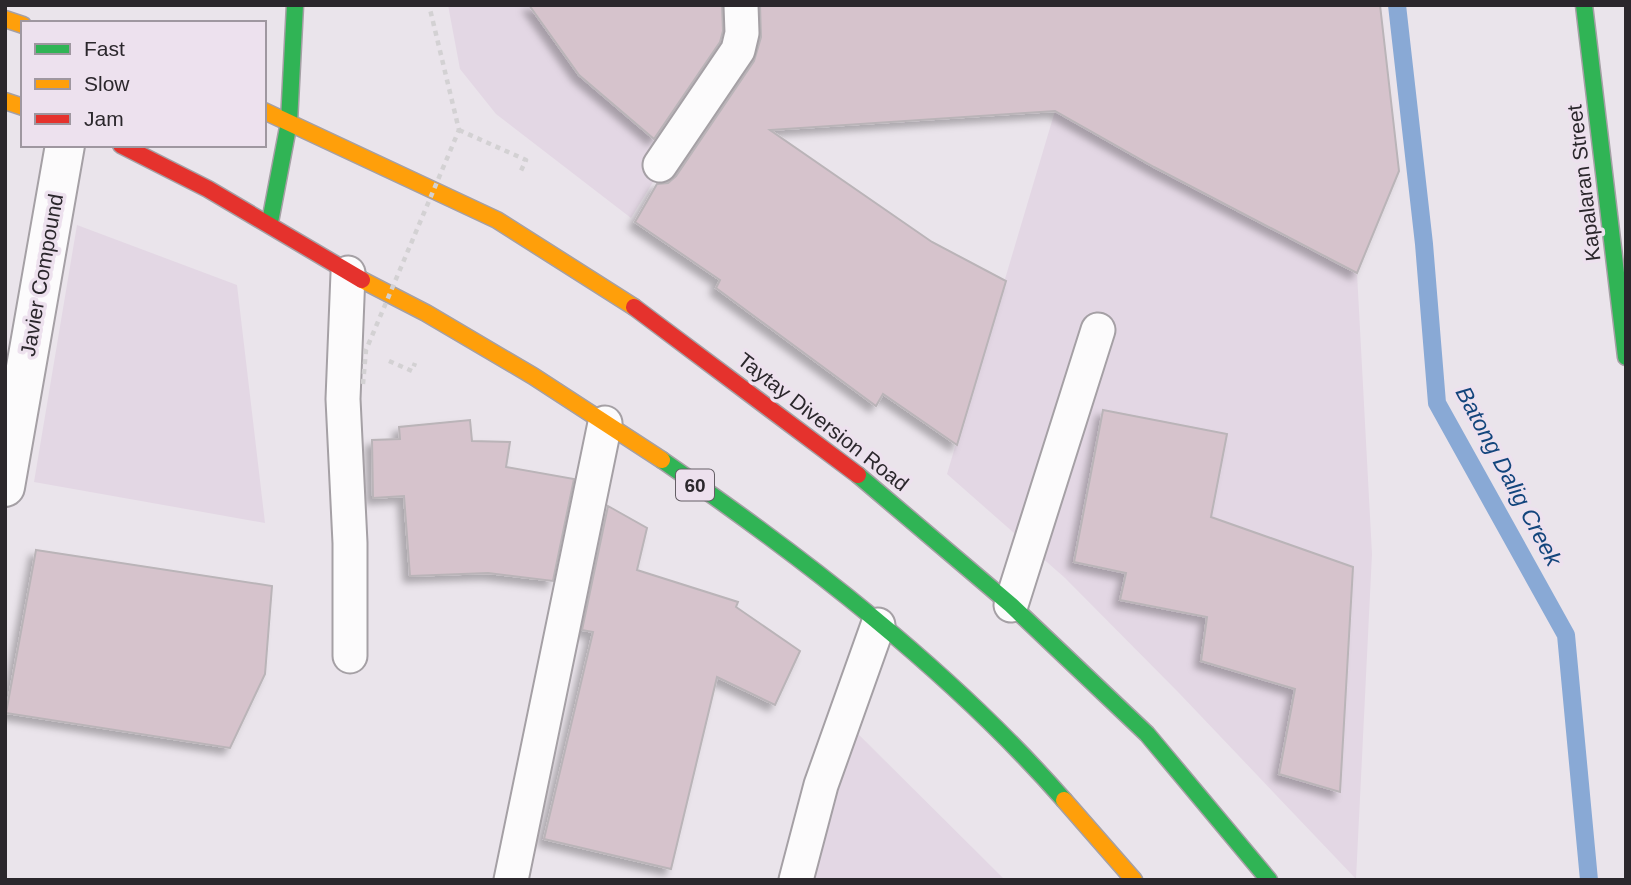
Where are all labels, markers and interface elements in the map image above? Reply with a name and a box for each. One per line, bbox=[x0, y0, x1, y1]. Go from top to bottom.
legend bbox=[21, 21, 266, 147]
text: Fast bbox=[84, 37, 125, 60]
text: Slow bbox=[84, 72, 130, 95]
street label: Kapalaran Street bbox=[1562, 103, 1605, 263]
text: Jam bbox=[84, 107, 124, 130]
street label: Javier Compound bbox=[16, 192, 67, 358]
street label: Taytay Diversion Road bbox=[733, 348, 913, 495]
water label: Batong Dalig Creek bbox=[1451, 382, 1568, 571]
road number: 60 bbox=[676, 470, 714, 500]

